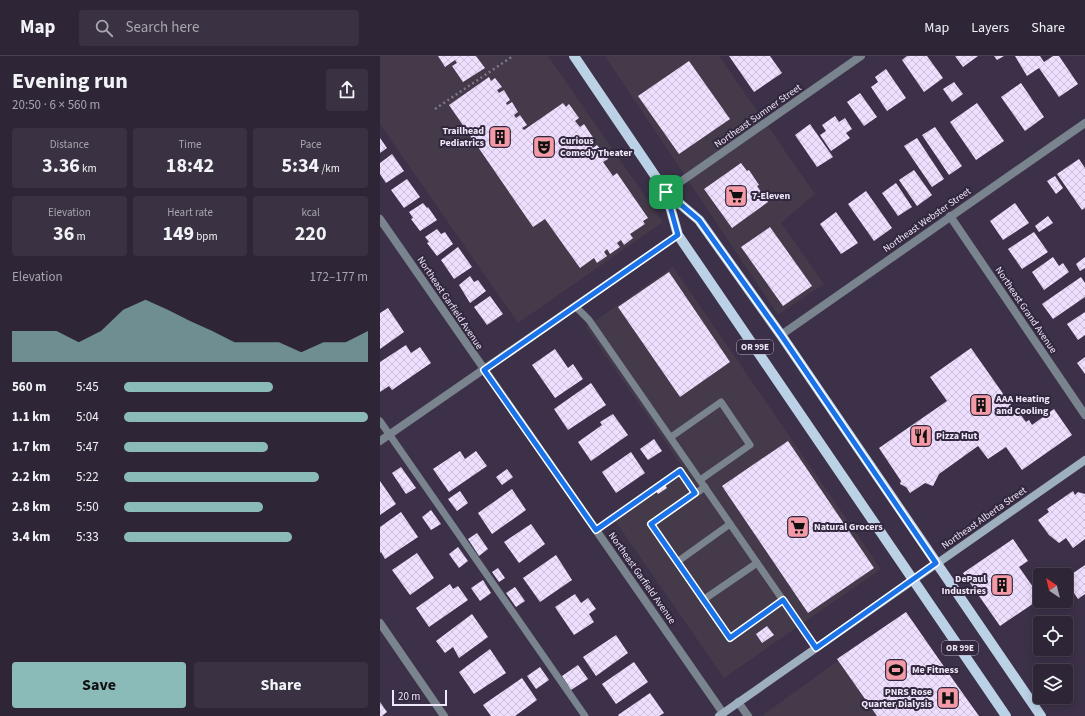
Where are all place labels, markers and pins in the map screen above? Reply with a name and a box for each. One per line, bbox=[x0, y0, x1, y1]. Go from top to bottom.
place label: Trailhead Pediatrics bbox=[440, 124, 485, 150]
building icon: Trailhead Pediatrics bbox=[487, 124, 513, 150]
theatre icon: Curious Comedy Theater bbox=[531, 134, 557, 160]
place label: Curious Comedy Theater bbox=[560, 134, 632, 160]
pin bbox=[649, 175, 683, 209]
supermarket icon: 7-Eleven bbox=[723, 183, 749, 209]
place label: 7-Eleven bbox=[752, 189, 790, 203]
building icon: AAA Heating and Cooling bbox=[968, 392, 994, 418]
place label: AAA Heating and Cooling bbox=[995, 392, 1050, 418]
restaurant icon: Pizza Hut bbox=[908, 423, 934, 449]
place label: Pizza Hut bbox=[936, 429, 977, 443]
supermarket icon: Natural Grocers bbox=[785, 514, 811, 540]
place label: Natural Grocers bbox=[814, 520, 883, 534]
place label: DePaul Industries bbox=[941, 572, 987, 598]
building icon: DePaul Industries bbox=[989, 572, 1015, 598]
sports icon: Me Fitness bbox=[883, 657, 909, 683]
place label: Me Fitness bbox=[912, 663, 959, 677]
place label: PNRS Rose Quarter Dialysis bbox=[861, 685, 933, 711]
hospital icon: PNRS Rose Quarter Dialysis bbox=[935, 685, 961, 711]

